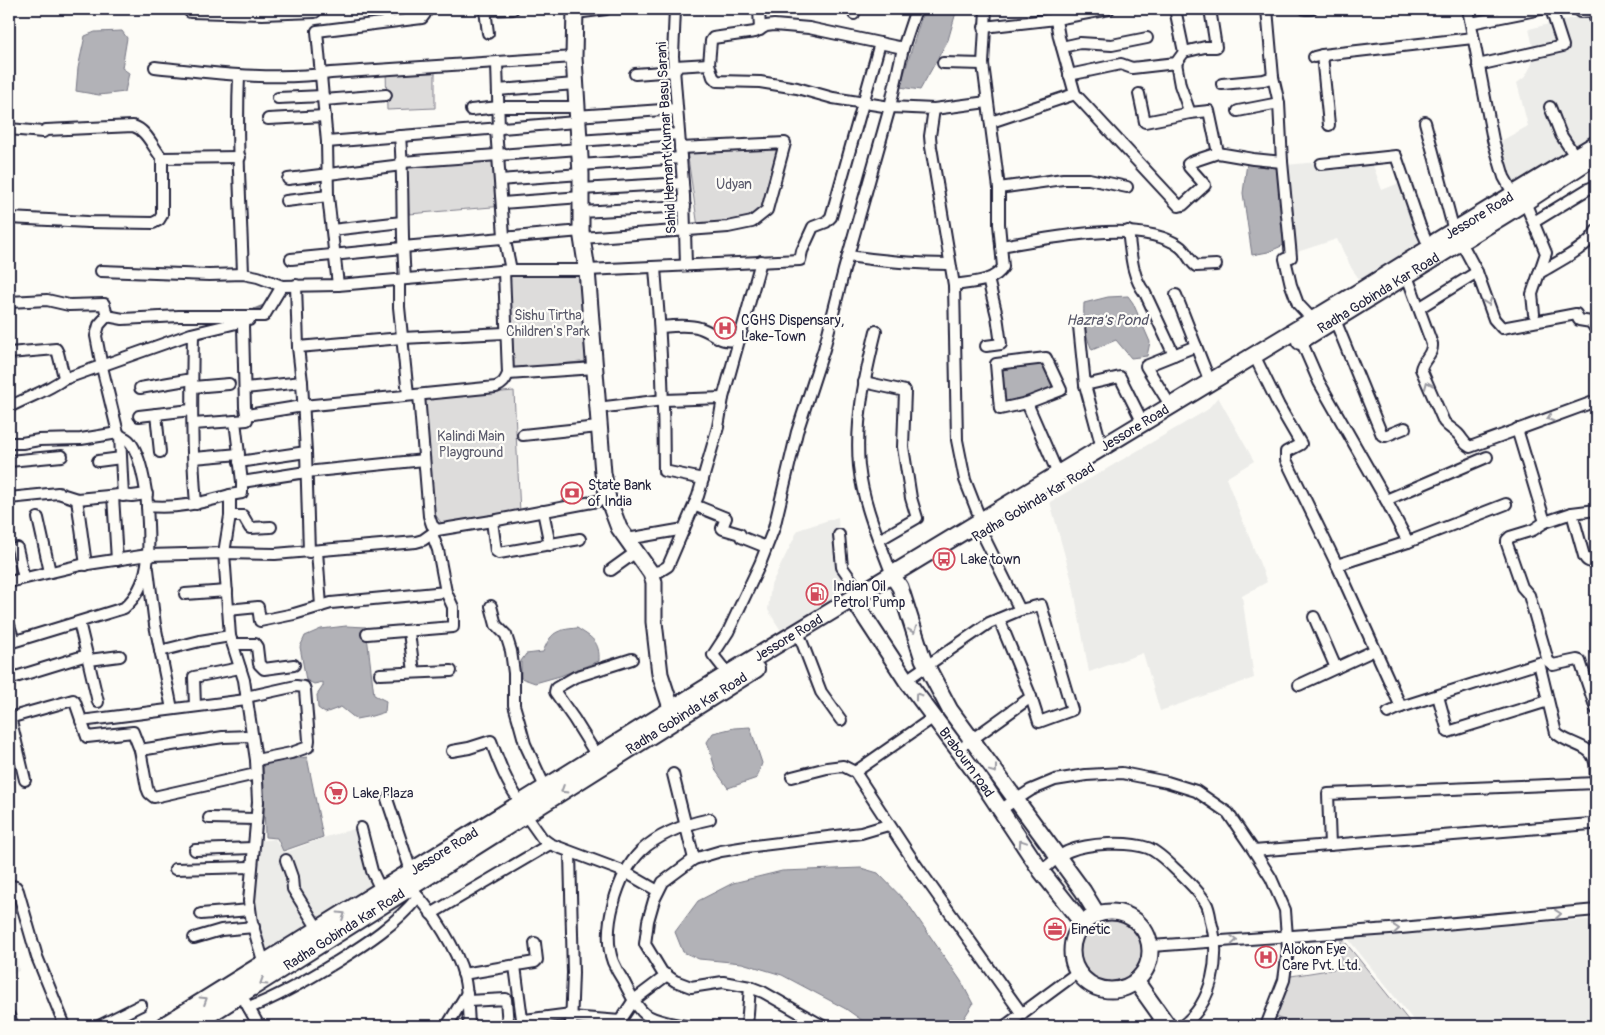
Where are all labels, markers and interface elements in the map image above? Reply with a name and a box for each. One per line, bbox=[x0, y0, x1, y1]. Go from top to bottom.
street label: Sahid Hemant Kumar Basu Sarani bbox=[653, 41, 680, 235]
park label: Udyan bbox=[716, 176, 752, 193]
street label: Jessore Road bbox=[1442, 188, 1517, 243]
street label: Radha Gobinda Kar Road bbox=[1314, 249, 1443, 337]
one-way arrow bbox=[1482, 297, 1492, 306]
park label: Sishu Tirtha Children's Park bbox=[506, 307, 590, 340]
water label: Hazra's Pond bbox=[1066, 311, 1149, 330]
place label: CGHS Dispensary, Lake-Town bbox=[741, 312, 844, 345]
hospital icon: CGHS Dispensary, Lake-Town bbox=[713, 316, 737, 340]
one-way arrow bbox=[1424, 381, 1435, 390]
street label: Jessore Road bbox=[1097, 401, 1172, 455]
one-way arrow bbox=[1547, 412, 1555, 422]
park label: Kalindi Main Playground bbox=[437, 428, 505, 461]
street label: Radha Gobinda Kar Road bbox=[969, 459, 1098, 546]
place label: State Bank of India bbox=[588, 477, 651, 510]
bank icon: State Bank of India bbox=[560, 481, 584, 505]
bus stop icon: Lake town bbox=[932, 547, 956, 571]
place label: Lake town bbox=[960, 551, 1021, 568]
place label: Indian Oil Petrol Pump bbox=[833, 578, 906, 611]
fuel station icon: Indian Oil Petrol Pump bbox=[805, 582, 829, 606]
street label: Jessore Road bbox=[751, 611, 826, 665]
one-way arrow bbox=[907, 625, 917, 634]
street label: Radha Gobinda Kar Road bbox=[623, 669, 751, 758]
one-way arrow bbox=[915, 692, 924, 702]
street label: Brabourn road bbox=[935, 724, 998, 801]
one-way arrow bbox=[988, 764, 997, 774]
supermarket icon: Lake Plaza bbox=[324, 781, 348, 805]
one-way arrow bbox=[560, 783, 569, 793]
place label: Lake Plaza bbox=[352, 785, 414, 802]
street label: Jessore Road bbox=[407, 824, 482, 879]
one-way arrow bbox=[1019, 839, 1029, 848]
street label: Radha Gobinda Kar Road bbox=[281, 885, 408, 974]
one-way arrow bbox=[1554, 908, 1562, 919]
one-way arrow bbox=[336, 911, 345, 921]
office icon: Einetic bbox=[1043, 917, 1067, 941]
place label: Einetic bbox=[1071, 921, 1111, 938]
one-way arrow bbox=[1393, 923, 1401, 934]
one-way arrow bbox=[1230, 935, 1238, 946]
place label: Alokon Eye Care Pvt. Ltd. bbox=[1282, 941, 1361, 974]
hospital icon: Alokon Eye Care Pvt. Ltd. bbox=[1254, 945, 1278, 969]
one-way arrow bbox=[260, 975, 269, 985]
one-way arrow bbox=[198, 997, 207, 1007]

